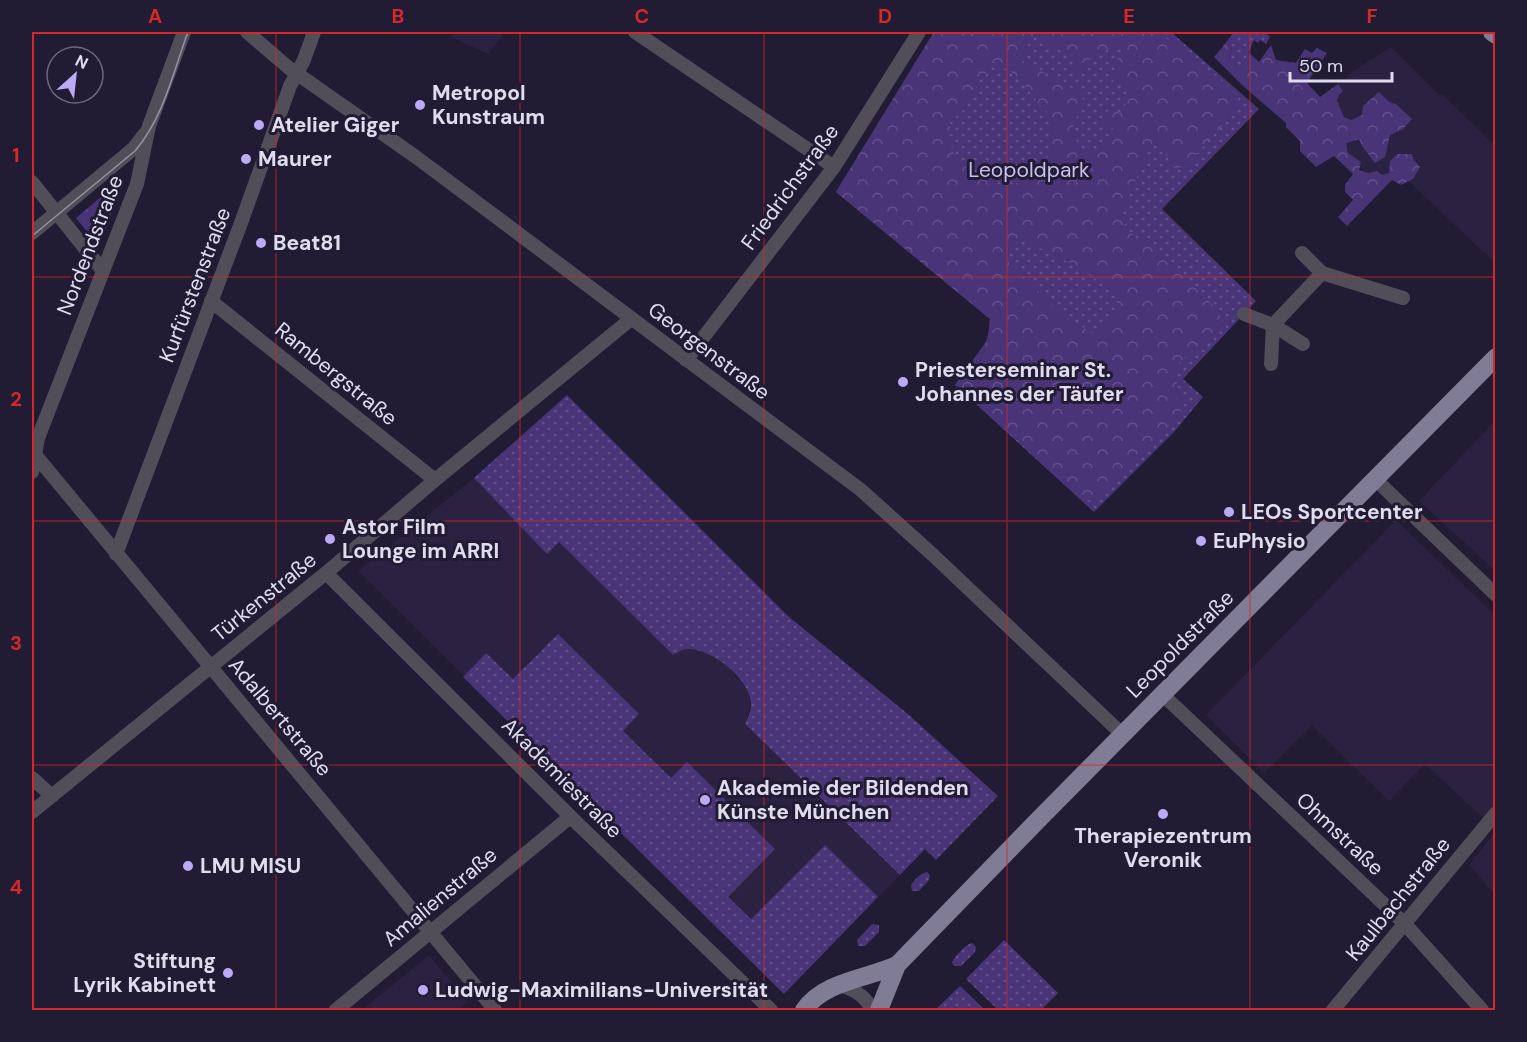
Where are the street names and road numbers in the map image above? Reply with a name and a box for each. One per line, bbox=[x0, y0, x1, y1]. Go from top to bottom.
street label: Friedrichstraße bbox=[735, 118, 845, 256]
street label: Nordendstraße bbox=[50, 171, 130, 319]
street label: Kurfürstenstraße bbox=[153, 204, 237, 366]
street label: Georgenstraße bbox=[642, 296, 776, 406]
street label: Rambergstraße bbox=[269, 316, 403, 432]
street label: Türkenstraße bbox=[206, 546, 322, 648]
street label: Leopoldstraße bbox=[1120, 584, 1240, 704]
street label: Adalbertstraße bbox=[222, 652, 338, 782]
street label: Akademiestraße bbox=[496, 712, 628, 844]
street label: Ohmstraße bbox=[1290, 786, 1390, 882]
street label: Kaulbachstraße bbox=[1339, 831, 1457, 967]
street label: Amalienstraße bbox=[377, 841, 503, 953]

